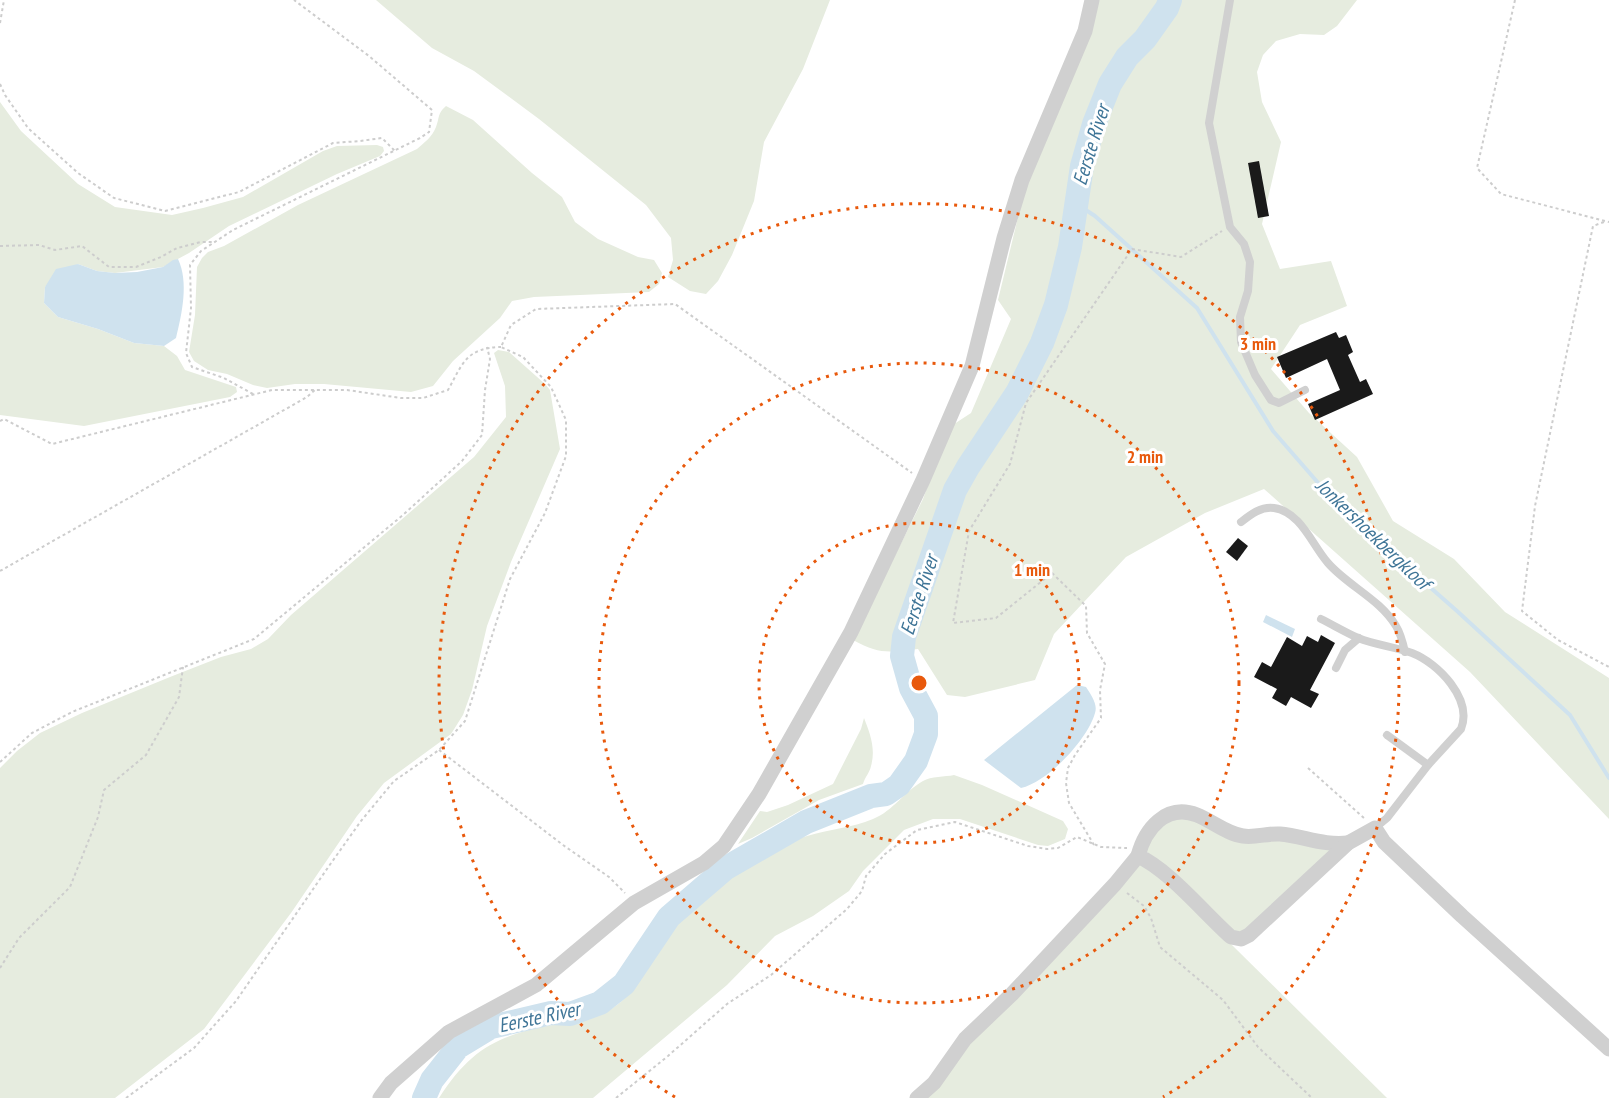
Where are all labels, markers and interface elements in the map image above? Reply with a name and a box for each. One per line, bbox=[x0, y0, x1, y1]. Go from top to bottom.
water label: Eerste River bbox=[1067, 99, 1116, 188]
text: 3 min bbox=[1240, 332, 1276, 355]
text: 2 min bbox=[1127, 445, 1163, 468]
water label: Jonkershoekbergkloof bbox=[1309, 472, 1439, 599]
water label: Eerste River bbox=[894, 549, 945, 638]
text: 1 min bbox=[1014, 558, 1050, 581]
centre of rings bbox=[909, 673, 929, 693]
water label: Eerste River bbox=[496, 995, 584, 1038]

